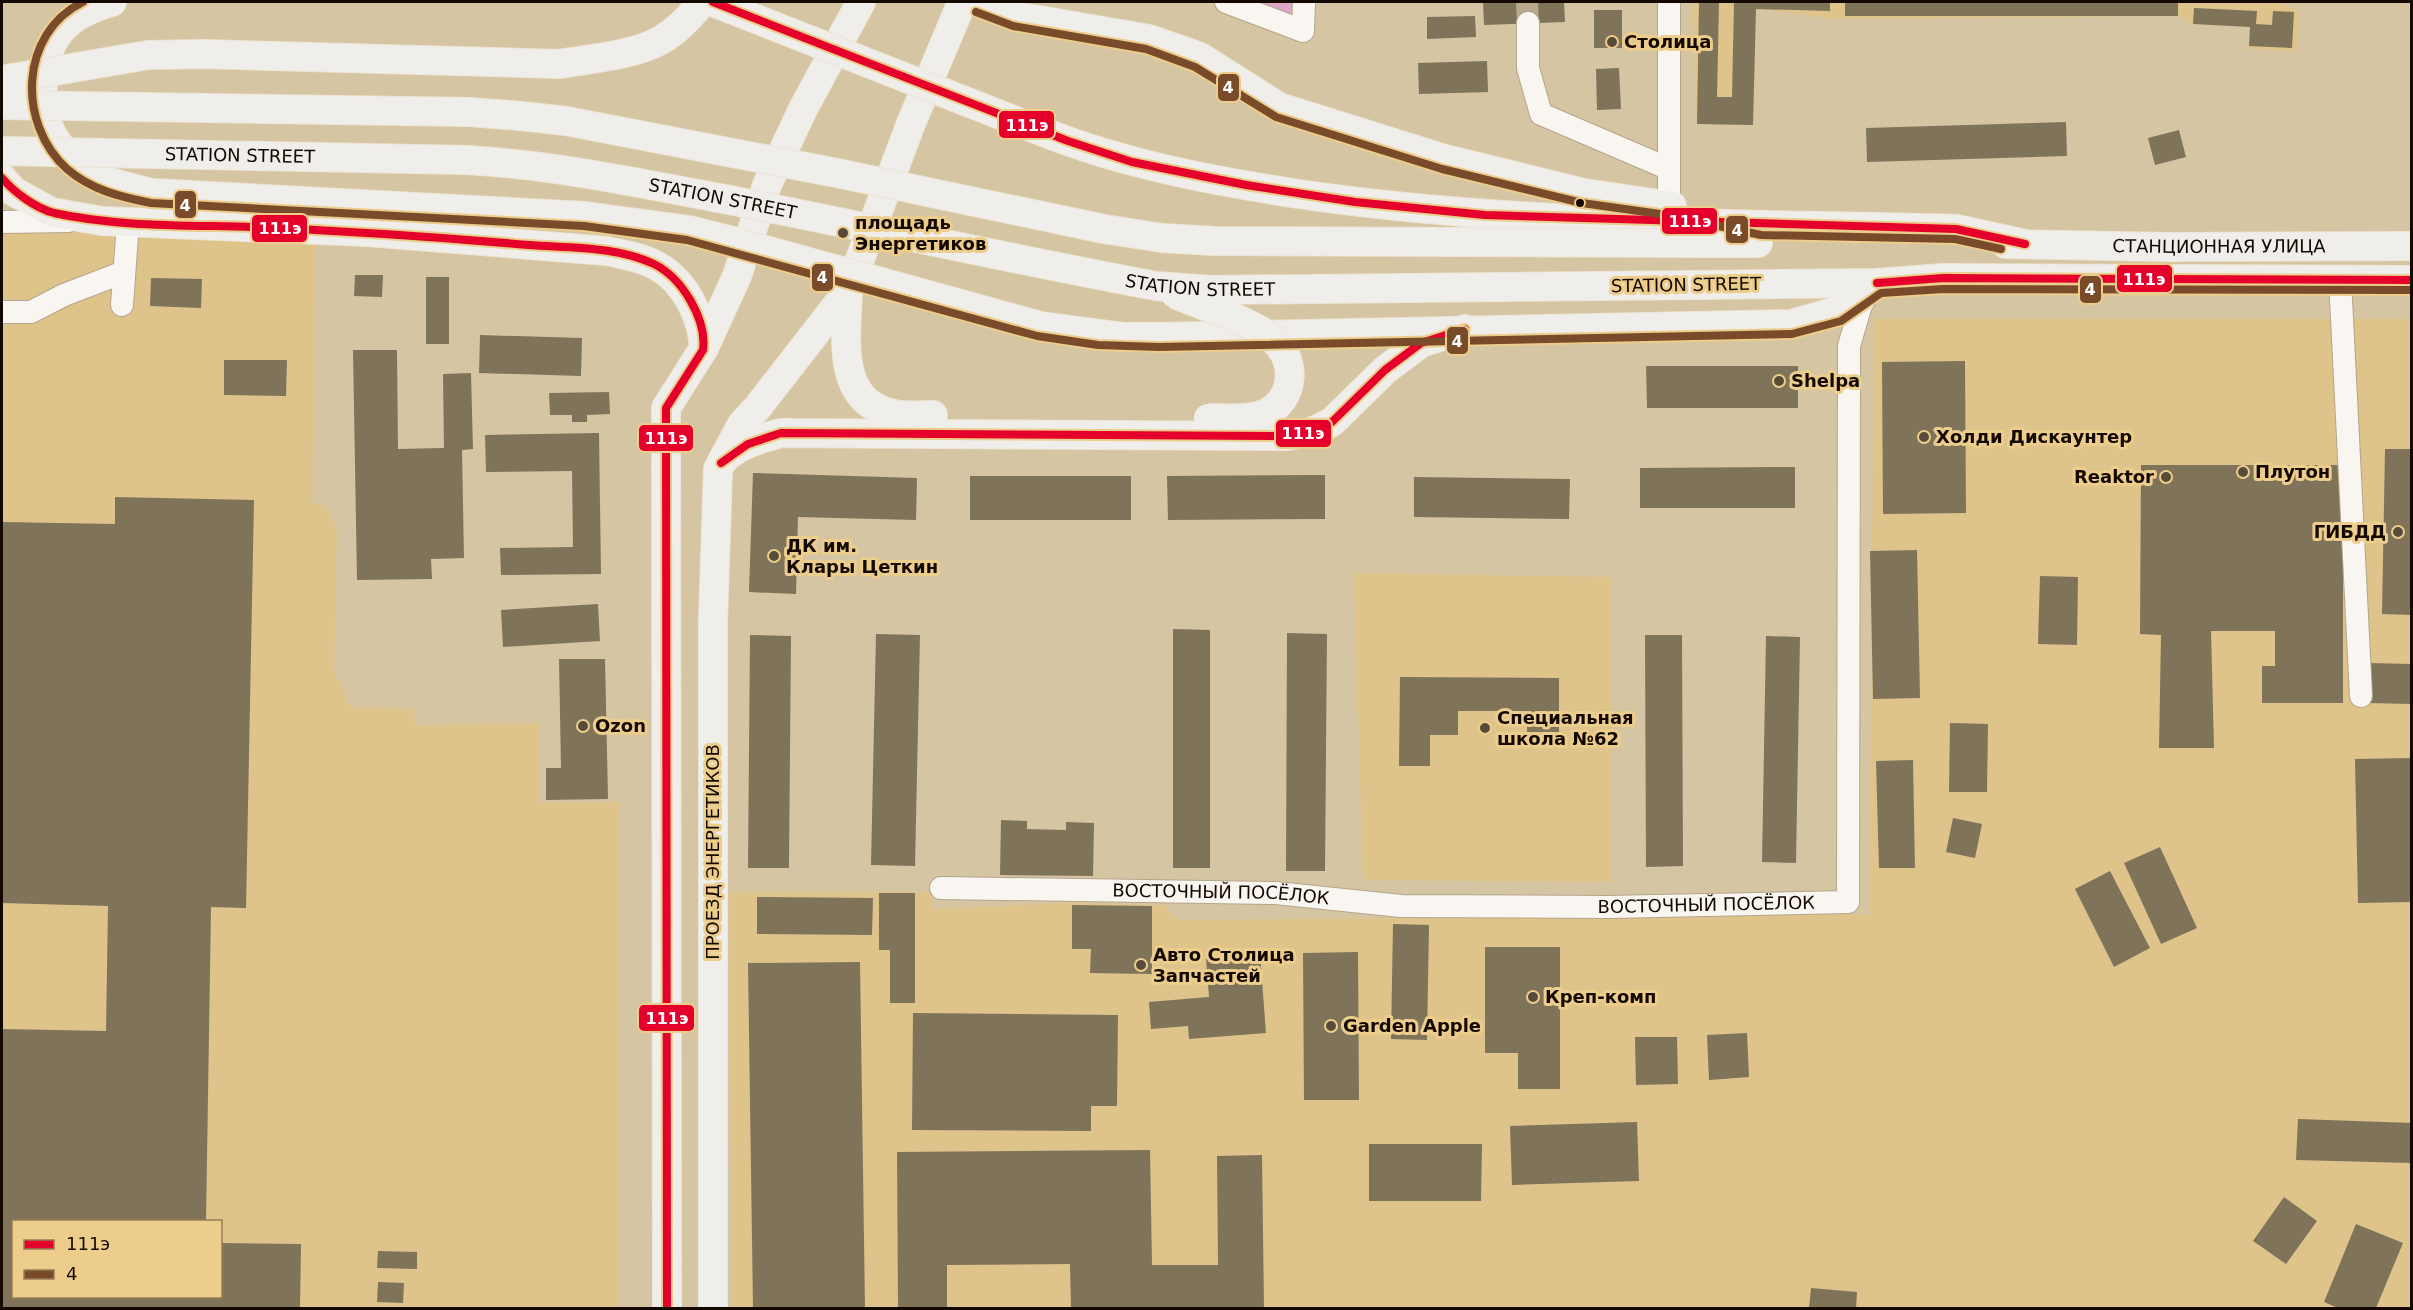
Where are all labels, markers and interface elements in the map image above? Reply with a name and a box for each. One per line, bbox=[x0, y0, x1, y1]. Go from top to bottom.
place label: Столица bbox=[1624, 31, 1711, 52]
marker: Столица bbox=[1605, 35, 1619, 49]
line badge: 4 bbox=[1217, 73, 1240, 102]
text: 4 bbox=[1222, 78, 1234, 97]
line badge: 111э bbox=[998, 110, 1055, 139]
text: 111э bbox=[1006, 116, 1048, 135]
street label: STATION STREET bbox=[165, 143, 316, 167]
street label: STATION STREET bbox=[647, 174, 800, 223]
line badge: 4 bbox=[174, 190, 197, 219]
text: 4 bbox=[179, 196, 191, 215]
unlabelled marker bbox=[1574, 197, 1586, 209]
line badge: 111э bbox=[1661, 207, 1718, 235]
place label: площадь Энергетиков bbox=[855, 212, 986, 254]
text: 111э bbox=[1669, 212, 1711, 231]
line badge: 111э bbox=[251, 214, 308, 243]
line badge: 4 bbox=[1725, 215, 1749, 244]
text: 111э bbox=[259, 219, 301, 238]
text: 4 bbox=[1731, 221, 1743, 240]
marker: площадь Энергетиков bbox=[836, 226, 850, 240]
street label: СТАНЦИОННАЯ УЛИЦА bbox=[2112, 235, 2326, 257]
line badge: 4 bbox=[811, 263, 834, 292]
line badge: 111э bbox=[2116, 264, 2173, 293]
text: 4 bbox=[816, 268, 828, 287]
street label: STATION STREET bbox=[1124, 269, 1276, 300]
text: 111э bbox=[2123, 270, 2165, 289]
street label: STATION STREET bbox=[1611, 273, 1762, 296]
line badge: 4 bbox=[2079, 275, 2102, 304]
text: 4 bbox=[2084, 280, 2096, 299]
line badge: 4 bbox=[1446, 326, 1469, 355]
text: 4 bbox=[1451, 332, 1463, 351]
place label: Shelpa bbox=[1791, 370, 1860, 391]
marker: Shelpa bbox=[1772, 374, 1786, 388]
line badge: 111э bbox=[1275, 419, 1332, 448]
line badge: 111э bbox=[638, 424, 694, 452]
text: 111э bbox=[1282, 424, 1324, 443]
place label: Холди Дискаунтер bbox=[1936, 426, 2132, 447]
text: 111э bbox=[645, 429, 687, 448]
marker: Холди Дискаунтер bbox=[1917, 430, 1931, 444]
place label: Плутон bbox=[2255, 461, 2330, 482]
marker: Плутон bbox=[2236, 465, 2250, 479]
place label: Reaktor bbox=[2074, 466, 2154, 487]
marker: Reaktor bbox=[2159, 470, 2173, 484]
place label: ГИБДД bbox=[2314, 521, 2386, 542]
marker: ГИБДД bbox=[2391, 525, 2405, 539]
place label: ДК им. Клары Цеткин bbox=[786, 535, 938, 577]
marker: ДК им. Клары Цеткин bbox=[767, 549, 781, 563]
place label: Специальная школа №62 bbox=[1497, 707, 1634, 749]
place label: Ozon bbox=[595, 715, 646, 736]
marker: Ozon bbox=[576, 719, 590, 733]
marker: Специальная школа №62 bbox=[1478, 721, 1492, 735]
street label: ПРОЕЗД ЭНЕРГЕТИКОВ bbox=[702, 744, 723, 960]
street label: ВОСТОЧНЫЙ ПОСЁЛОК bbox=[1112, 880, 1331, 909]
street label: ВОСТОЧНЫЙ ПОСЁЛОК bbox=[1598, 892, 1815, 917]
place label: Авто Столица Запчастей bbox=[1153, 944, 1295, 986]
marker: Авто Столица Запчастей bbox=[1134, 958, 1148, 972]
place label: Креп-комп bbox=[1545, 986, 1656, 1007]
marker: Креп-комп bbox=[1526, 990, 1540, 1004]
line badge: 111э bbox=[638, 1004, 695, 1032]
text: 111э bbox=[646, 1009, 688, 1028]
place label: Garden Apple bbox=[1343, 1015, 1481, 1036]
marker: Garden Apple bbox=[1324, 1019, 1338, 1033]
legend bbox=[12, 1220, 222, 1298]
text: 111э bbox=[66, 1233, 110, 1254]
text: 4 bbox=[66, 1263, 77, 1284]

